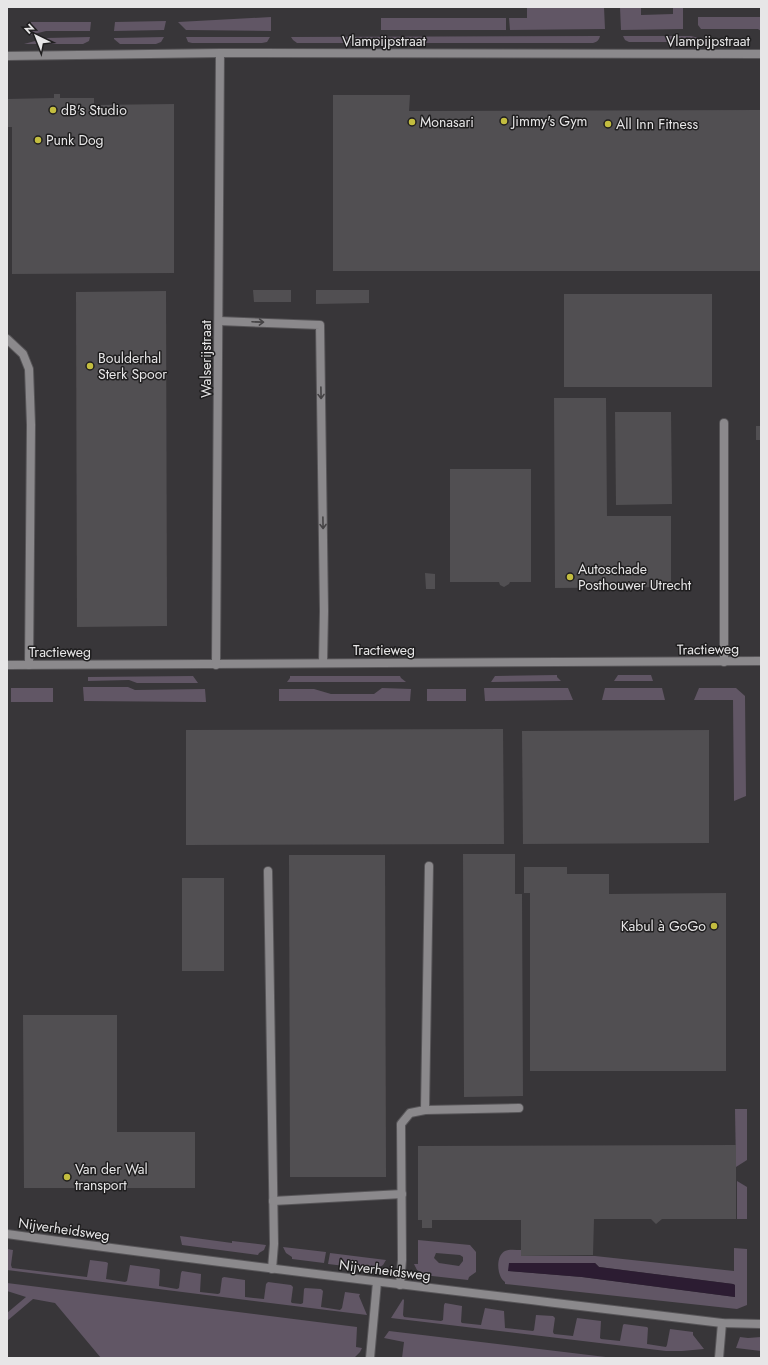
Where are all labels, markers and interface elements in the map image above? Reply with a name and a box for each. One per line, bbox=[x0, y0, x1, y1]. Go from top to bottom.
north arrow bbox=[16, 16, 56, 56]
text: N bbox=[21, 20, 38, 38]
street label: Vlampijpstraat bbox=[342, 31, 427, 51]
street label: Vlampijpstraat bbox=[666, 31, 751, 51]
place label: dB's Studio bbox=[61, 100, 127, 120]
marker: dB's Studio bbox=[48, 105, 58, 115]
place label: Jimmy's Gym bbox=[510, 111, 588, 131]
place label: Monasari bbox=[420, 112, 474, 132]
place label: All Inn Fitness bbox=[616, 114, 698, 134]
marker: Jimmy's Gym bbox=[499, 116, 509, 126]
marker: Monasari bbox=[407, 117, 417, 127]
marker: All Inn Fitness bbox=[603, 119, 613, 129]
place label: Punk Dog bbox=[46, 130, 104, 150]
marker: Punk Dog bbox=[33, 135, 43, 145]
street label: Walserijstraat bbox=[196, 319, 216, 398]
one-way arrow bbox=[251, 319, 264, 326]
place label: Boulderhal Sterk Spoor bbox=[98, 348, 167, 384]
marker: Boulderhal Sterk Spoor bbox=[85, 361, 95, 371]
one-way arrow bbox=[317, 386, 325, 399]
one-way arrow bbox=[319, 516, 327, 529]
place label: Autoschade Posthouwer Utrecht bbox=[578, 559, 692, 595]
marker: Autoschade Posthouwer Utrecht bbox=[565, 572, 575, 582]
street label: Tractieweg bbox=[677, 638, 739, 660]
street label: Tractieweg bbox=[353, 640, 415, 660]
street label: Tractieweg bbox=[29, 642, 91, 662]
place label: Kabul à GoGo bbox=[621, 916, 706, 936]
marker: Kabul à GoGo bbox=[709, 921, 719, 931]
place label: Van der Wal transport bbox=[75, 1159, 148, 1195]
marker: Van der Wal transport bbox=[62, 1172, 72, 1182]
street label: Nijverheidsweg bbox=[17, 1213, 111, 1245]
street label: Nijverheidsweg bbox=[338, 1254, 432, 1286]

